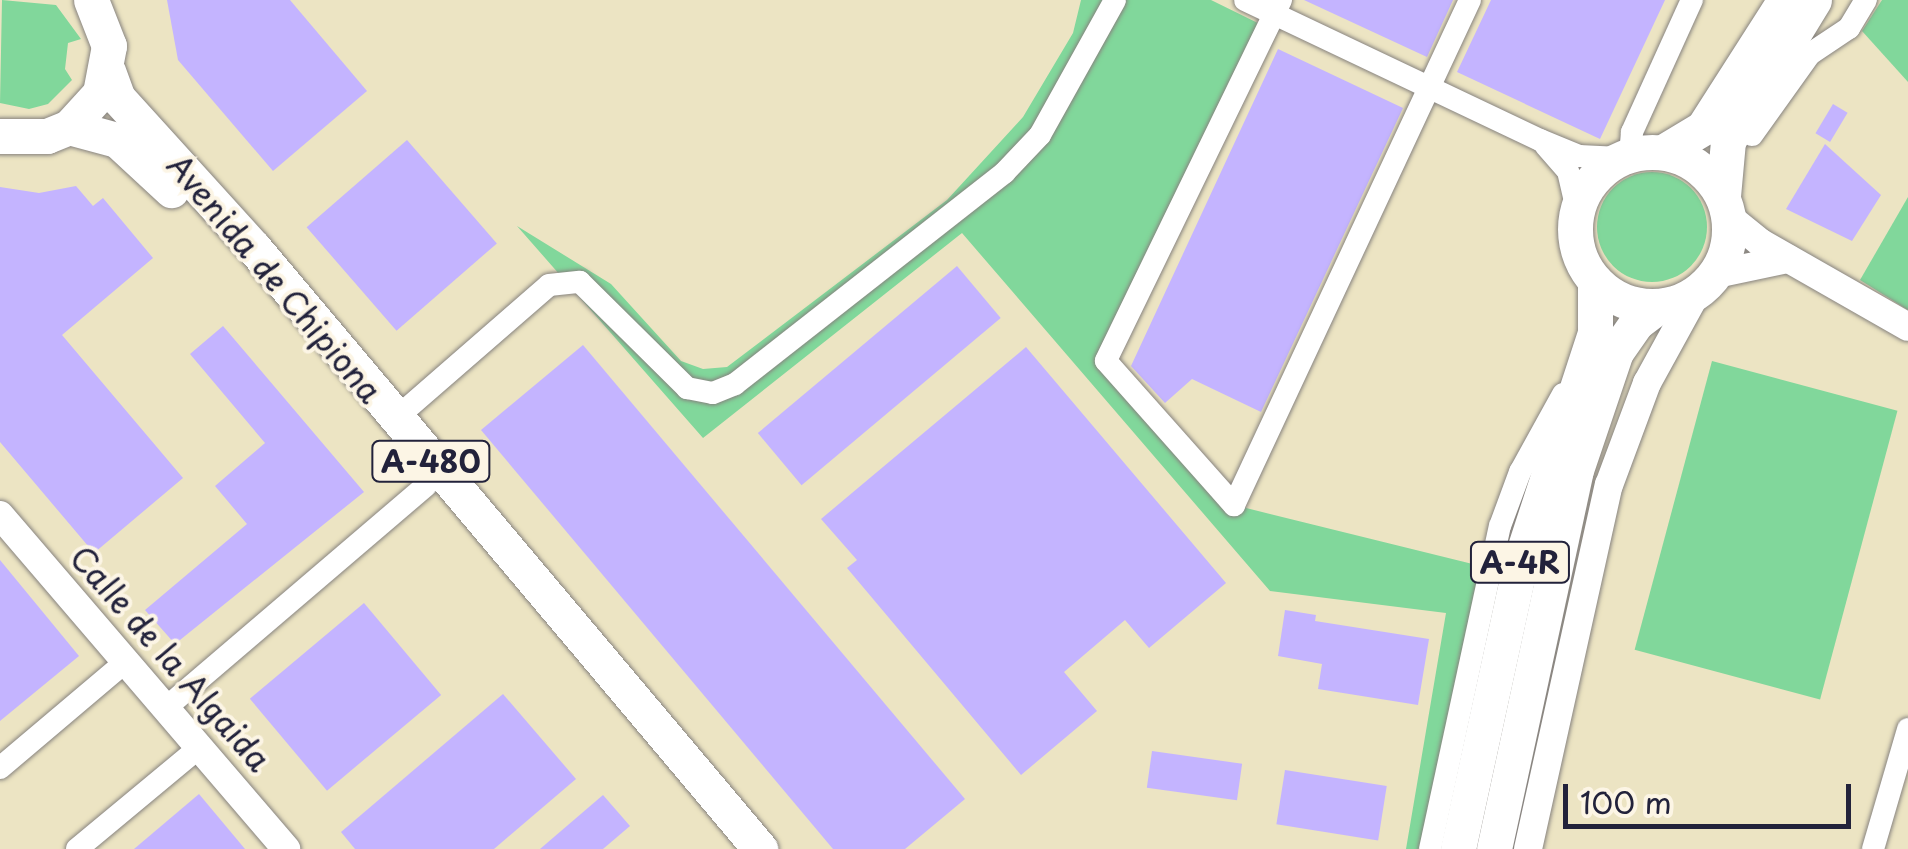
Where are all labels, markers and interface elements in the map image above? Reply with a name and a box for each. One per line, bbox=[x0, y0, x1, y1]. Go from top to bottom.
street label: Avenida de Chipiona bbox=[159, 145, 391, 411]
road number: A-480 bbox=[371, 436, 491, 486]
street label: Calle de la Algaida bbox=[61, 536, 281, 780]
road number: A-4R bbox=[1468, 537, 1572, 587]
scale bar bbox=[1568, 764, 1856, 826]
text: 100 m bbox=[1580, 779, 1672, 824]

